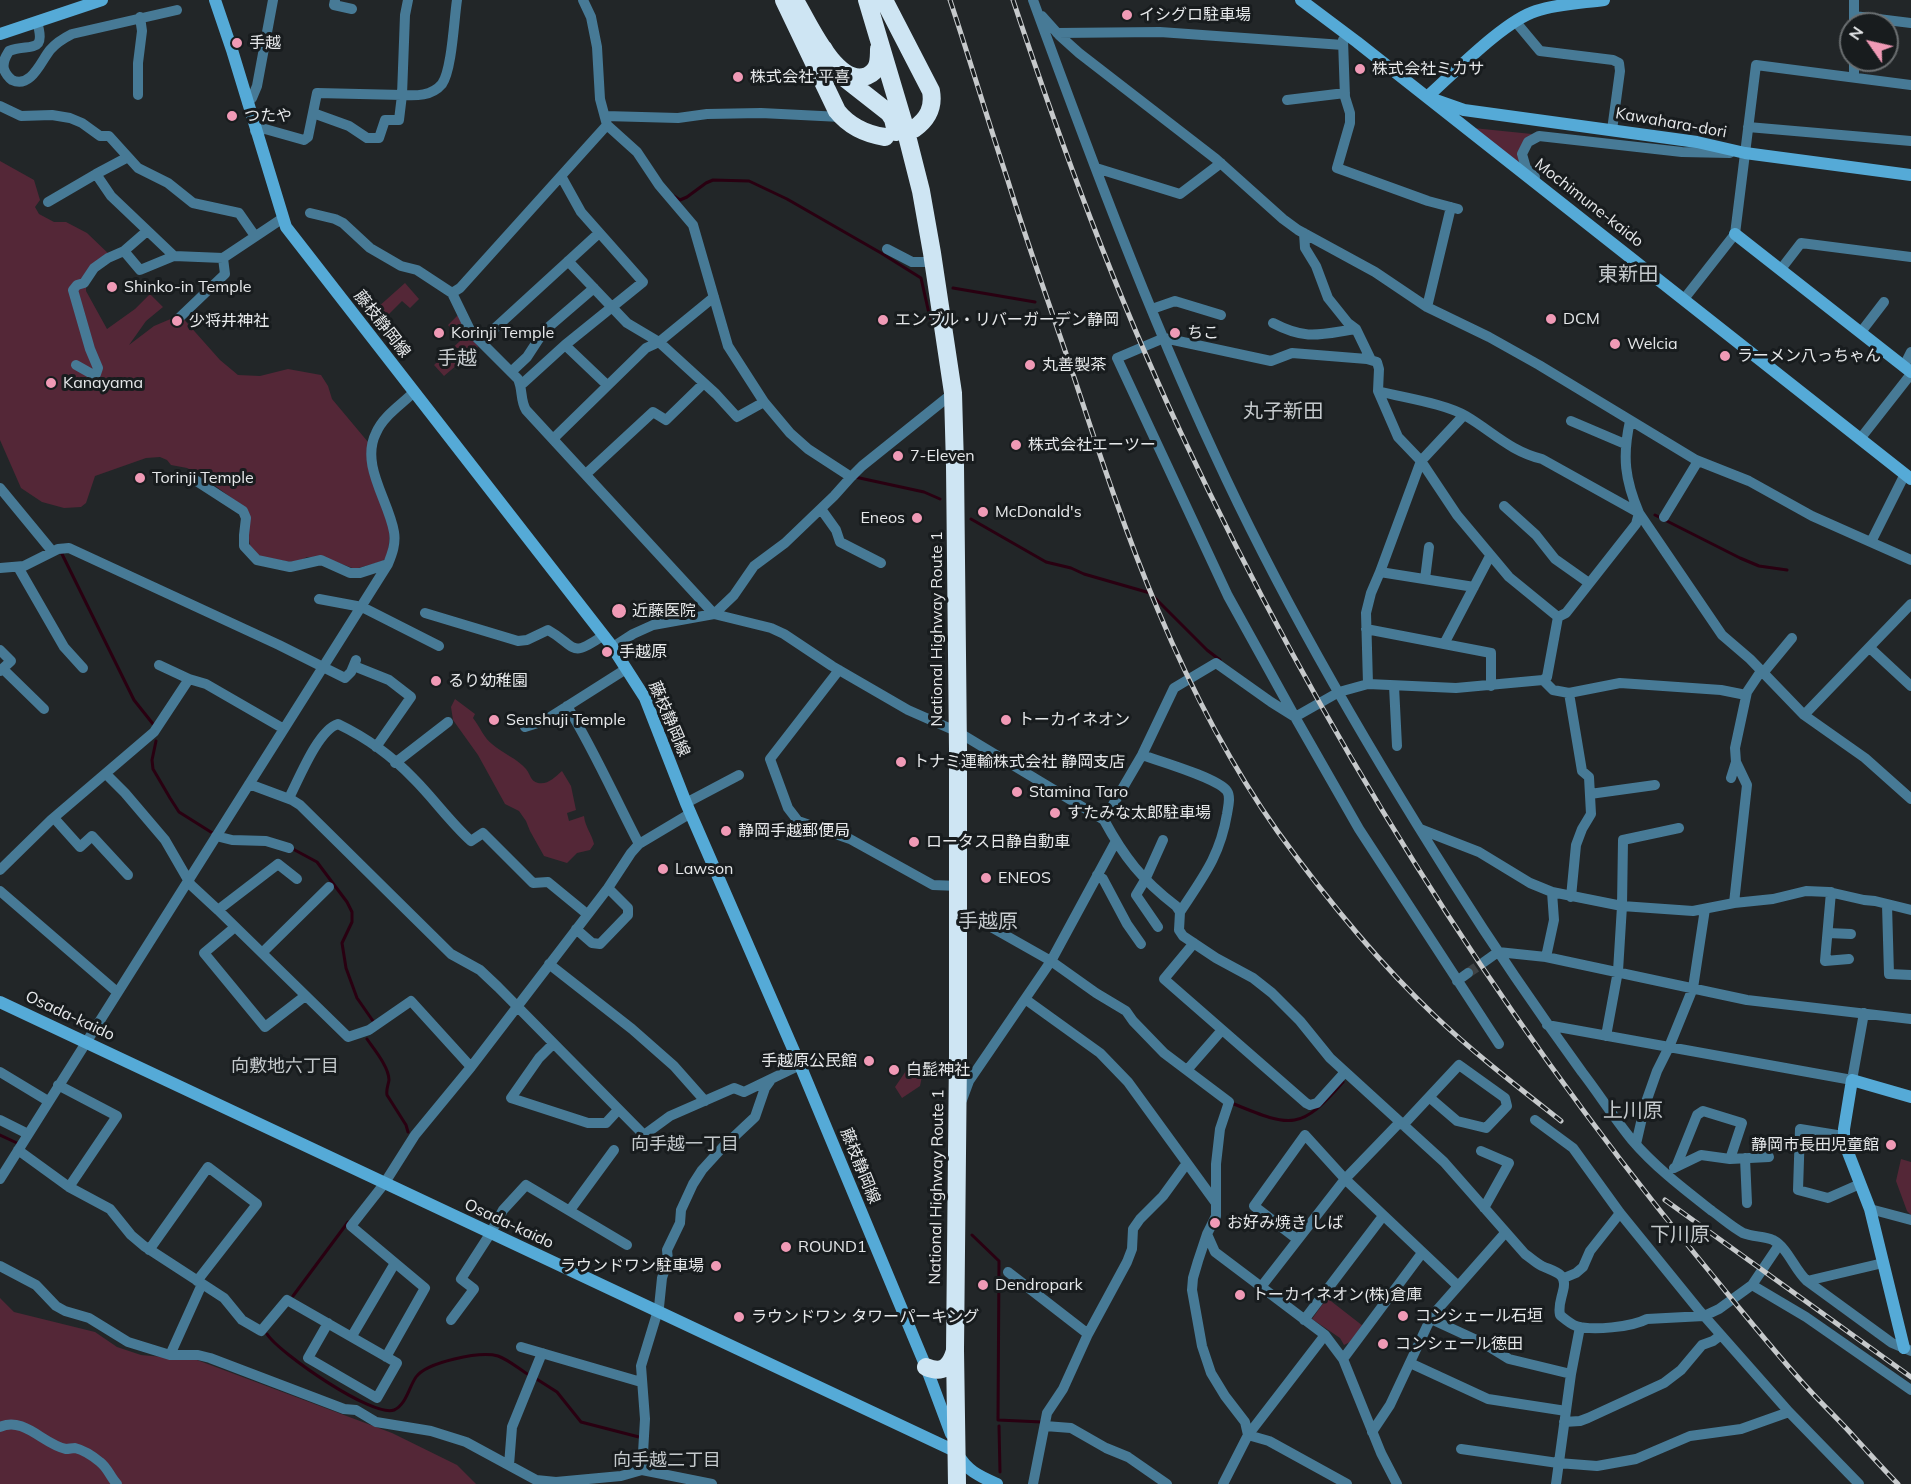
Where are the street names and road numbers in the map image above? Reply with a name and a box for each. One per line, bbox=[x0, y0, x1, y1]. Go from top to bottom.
street label: Kawahara-dori bbox=[1614, 104, 1728, 142]
street label: Mochimune-kaido bbox=[1531, 155, 1647, 251]
street label: 藤枝静岡線 bbox=[350, 287, 414, 361]
street label: National Highway Route 1 bbox=[927, 531, 947, 727]
street label: 藤枝静岡線 bbox=[645, 678, 693, 760]
street label: Osada-kaido bbox=[22, 987, 118, 1045]
street label: National Highway Route 1 bbox=[926, 1089, 948, 1285]
street label: 藤枝静岡線 bbox=[836, 1125, 884, 1207]
street label: Osada-kaido bbox=[461, 1195, 557, 1253]

